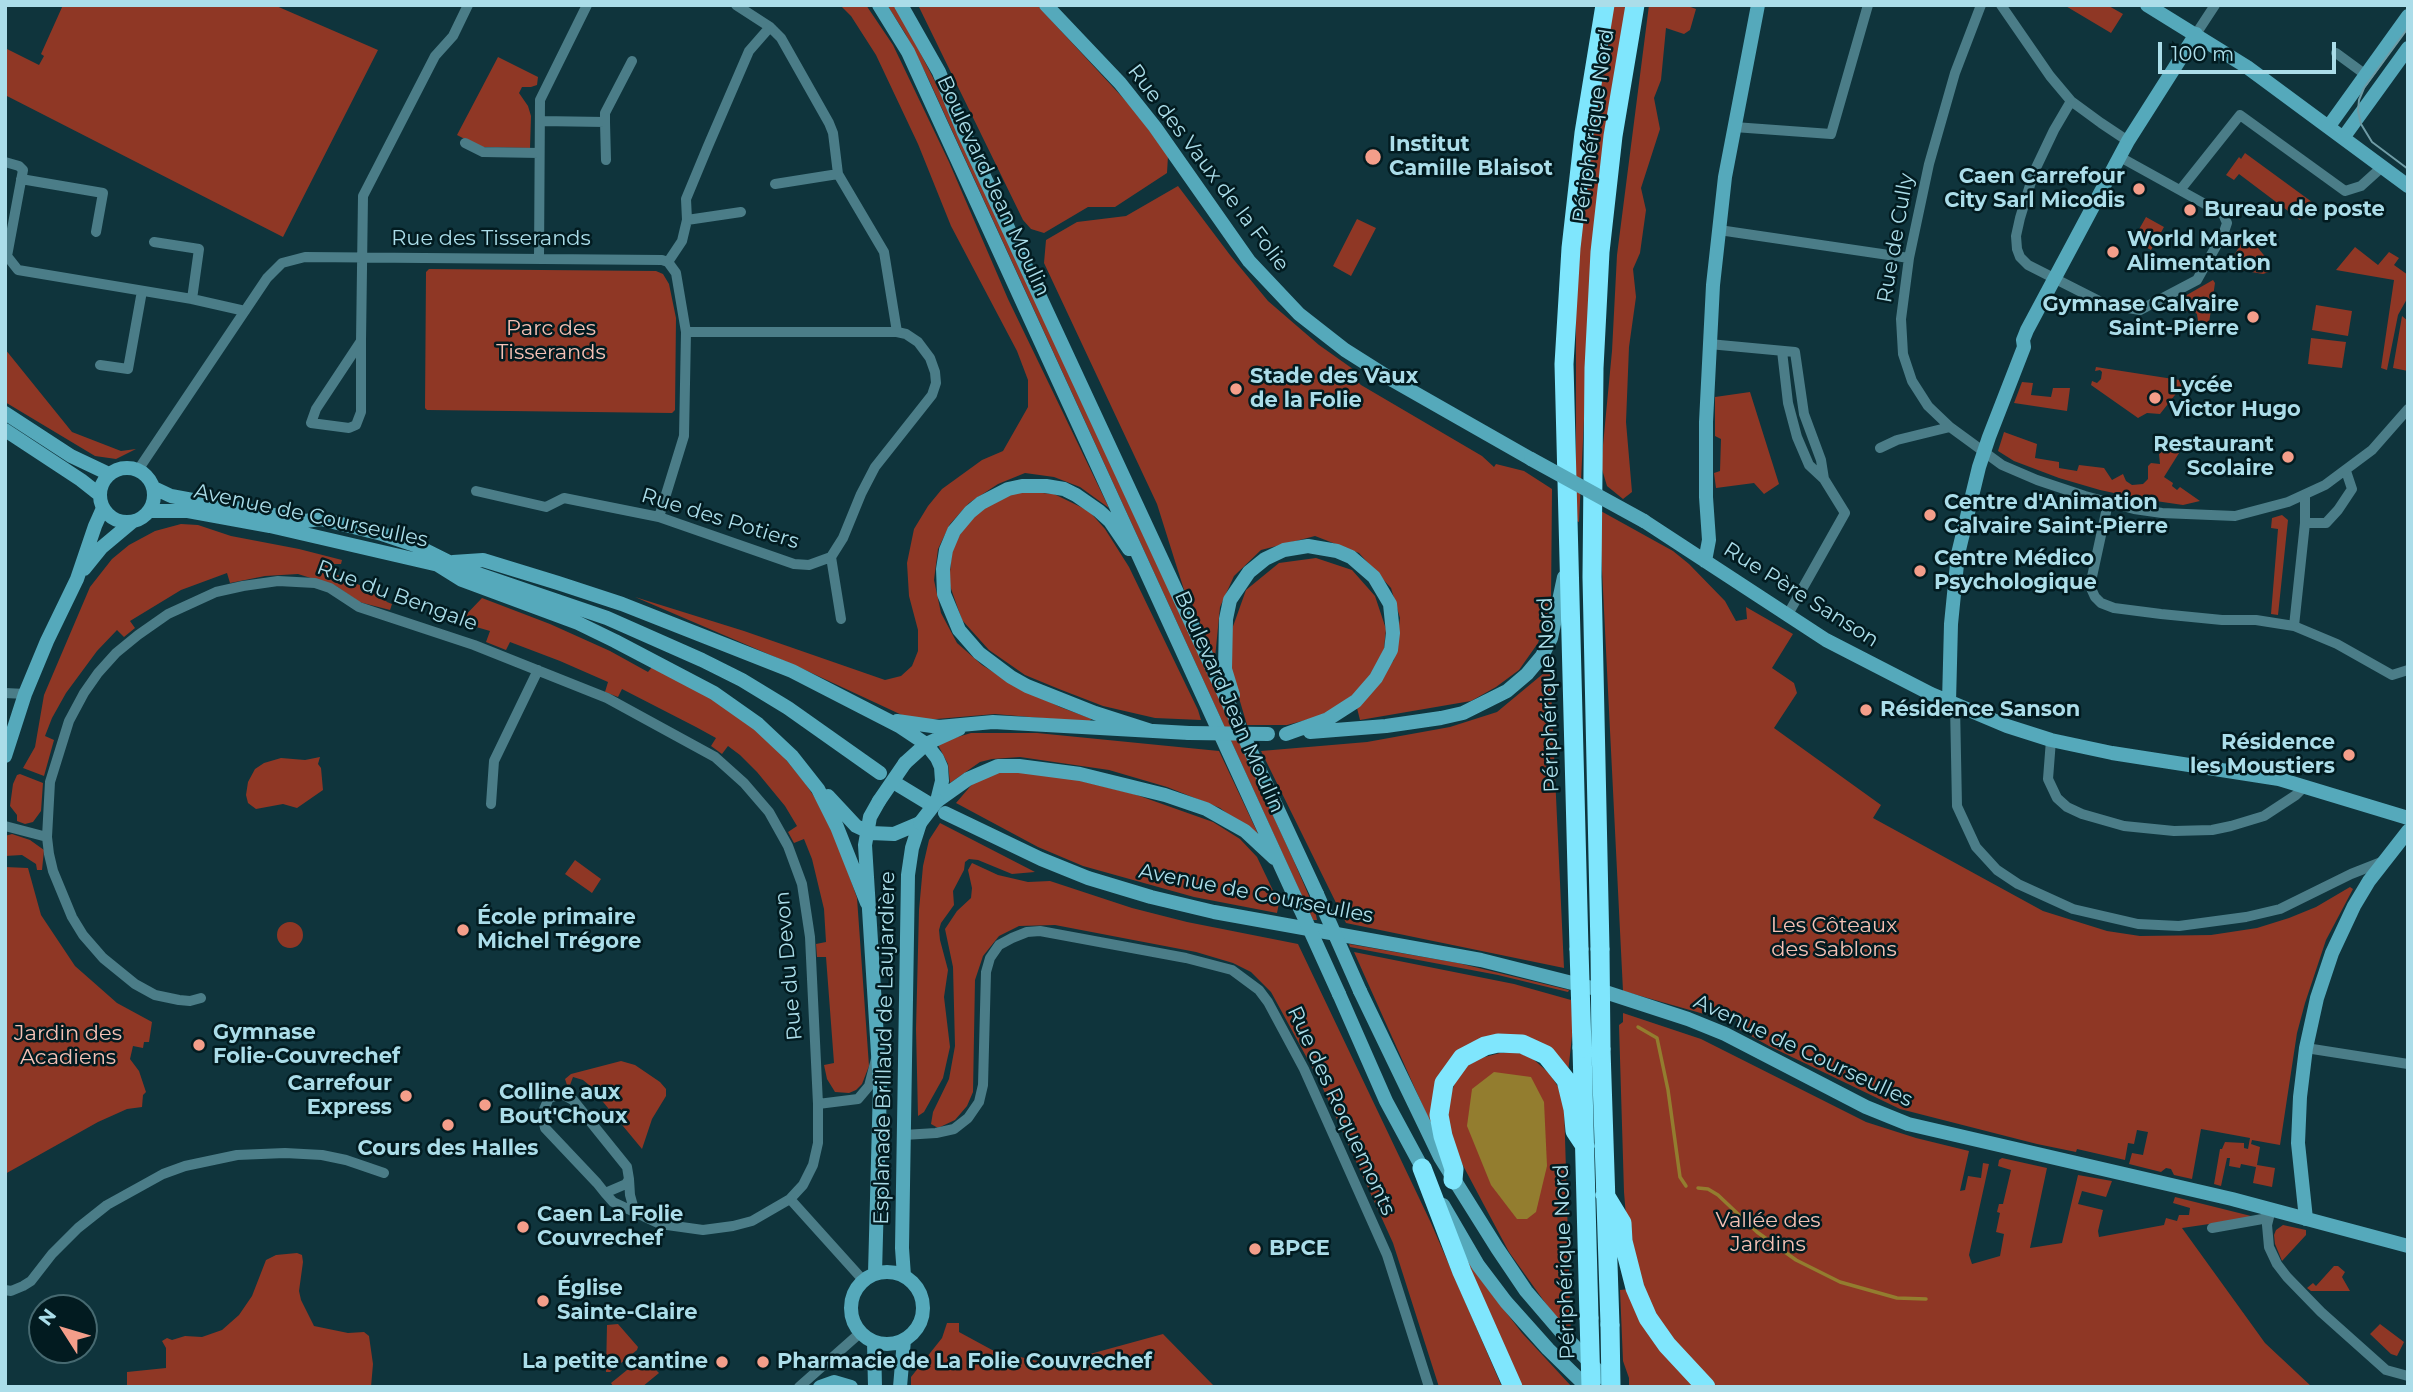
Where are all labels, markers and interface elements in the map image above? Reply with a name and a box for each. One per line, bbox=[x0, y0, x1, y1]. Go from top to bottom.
street label: Périphérique Nord bbox=[1568, 27, 1620, 225]
scale bar bbox=[2161, 28, 2340, 72]
text: 100 m bbox=[2171, 41, 2234, 66]
street label: Rue des Vaux de la Folie bbox=[1122, 59, 1294, 277]
street label: Boulevard Jean Moulin bbox=[931, 72, 1055, 300]
place label: Institut Camille Blaisot bbox=[1389, 132, 1553, 182]
marker: Institut Camille Blaisot bbox=[1363, 147, 1383, 167]
place label: Caen Carrefour City Sarl Micodis bbox=[1944, 164, 2125, 214]
street label: Rue de Cully bbox=[1872, 171, 1920, 305]
marker: Caen Carrefour City Sarl Micodis bbox=[2131, 181, 2147, 197]
place label: Bureau de poste bbox=[2204, 197, 2385, 223]
marker: Bureau de poste bbox=[2182, 202, 2198, 218]
street label: Rue des Tisserands bbox=[391, 226, 591, 252]
place label: World Market Alimentation bbox=[2127, 227, 2277, 277]
marker: World Market Alimentation bbox=[2105, 244, 2121, 260]
place label: Gymnase Calvaire Saint-Pierre bbox=[2043, 292, 2239, 342]
marker: Gymnase Calvaire Saint-Pierre bbox=[2245, 309, 2261, 325]
park label: Parc des Tisserands bbox=[496, 316, 606, 366]
place label: Stade des Vaux de la Folie bbox=[1250, 364, 1418, 414]
place label: Lycée Victor Hugo bbox=[2169, 373, 2301, 423]
marker: Stade des Vaux de la Folie bbox=[1228, 381, 1244, 397]
marker: Lycée Victor Hugo bbox=[2147, 390, 2163, 406]
place label: Restaurant Scolaire bbox=[2153, 432, 2274, 482]
marker: Restaurant Scolaire bbox=[2280, 449, 2296, 465]
street label: Avenue de Courseulles bbox=[192, 479, 430, 553]
street label: Rue des Potiers bbox=[638, 483, 802, 555]
place label: Centre d'Animation Calvaire Saint-Pierre bbox=[1944, 490, 2168, 540]
marker: Centre d'Animation Calvaire Saint-Pierre bbox=[1922, 507, 1938, 523]
street label: Rue Père Sanson bbox=[1719, 537, 1883, 653]
place label: Centre Médico Psychologique bbox=[1934, 546, 2097, 596]
street label: Rue du Bengale bbox=[313, 555, 481, 637]
marker: Centre Médico Psychologique bbox=[1912, 563, 1928, 579]
street label: Boulevard Jean Moulin bbox=[1169, 587, 1289, 817]
street label: Périphérique Nord bbox=[1533, 597, 1565, 793]
place label: Résidence Sanson bbox=[1880, 697, 2080, 723]
marker: Résidence Sanson bbox=[1858, 702, 1874, 718]
place label: Résidence les Moustiers bbox=[2190, 730, 2335, 780]
marker: Résidence les Moustiers bbox=[2341, 747, 2357, 763]
street label: Avenue de Courseulles bbox=[1137, 859, 1375, 929]
street label: Esplanade Brillaud de Laujardière bbox=[869, 871, 901, 1225]
street label: Rue du Devon bbox=[770, 890, 808, 1042]
place label: École primaire Michel Trégore bbox=[477, 905, 641, 955]
park label: Les Côteaux des Sablons bbox=[1771, 913, 1897, 963]
marker: École primaire Michel Trégore bbox=[455, 922, 471, 938]
street label: Avenue de Courseulles bbox=[1690, 989, 1916, 1113]
street label: Rue des Roquemonts bbox=[1281, 1002, 1401, 1220]
place label: Gymnase Folie-Couvrechef bbox=[213, 1020, 400, 1070]
park label: Jardin des Acadiens bbox=[14, 1021, 122, 1071]
marker: Gymnase Folie-Couvrechef bbox=[191, 1037, 207, 1053]
place label: Carrefour Express bbox=[288, 1071, 392, 1121]
place label: Colline aux Bout'Choux bbox=[499, 1080, 627, 1130]
marker: Carrefour Express bbox=[398, 1088, 414, 1104]
marker: Colline aux Bout'Choux bbox=[477, 1097, 493, 1113]
marker: Cours des Halles bbox=[440, 1117, 456, 1133]
place label: Cours des Halles bbox=[358, 1136, 538, 1162]
street label: Périphérique Nord bbox=[1549, 1164, 1581, 1360]
place label: Caen La Folie Couvrechef bbox=[537, 1202, 683, 1252]
park label: Vallée des Jardins bbox=[1715, 1208, 1821, 1258]
marker: Caen La Folie Couvrechef bbox=[515, 1219, 531, 1235]
place label: BPCE bbox=[1269, 1236, 1330, 1262]
marker: BPCE bbox=[1247, 1241, 1263, 1257]
place label: Église Sainte-Claire bbox=[557, 1276, 698, 1326]
marker: Église Sainte-Claire bbox=[535, 1293, 551, 1309]
north arrow bbox=[28, 1294, 98, 1364]
text: N bbox=[34, 1304, 61, 1330]
place label: La petite cantine bbox=[522, 1349, 708, 1375]
place label: Pharmacie de La Folie Couvrechef bbox=[777, 1349, 1152, 1375]
marker: La petite cantine bbox=[714, 1354, 730, 1370]
marker: Pharmacie de La Folie Couvrechef bbox=[755, 1354, 771, 1370]

